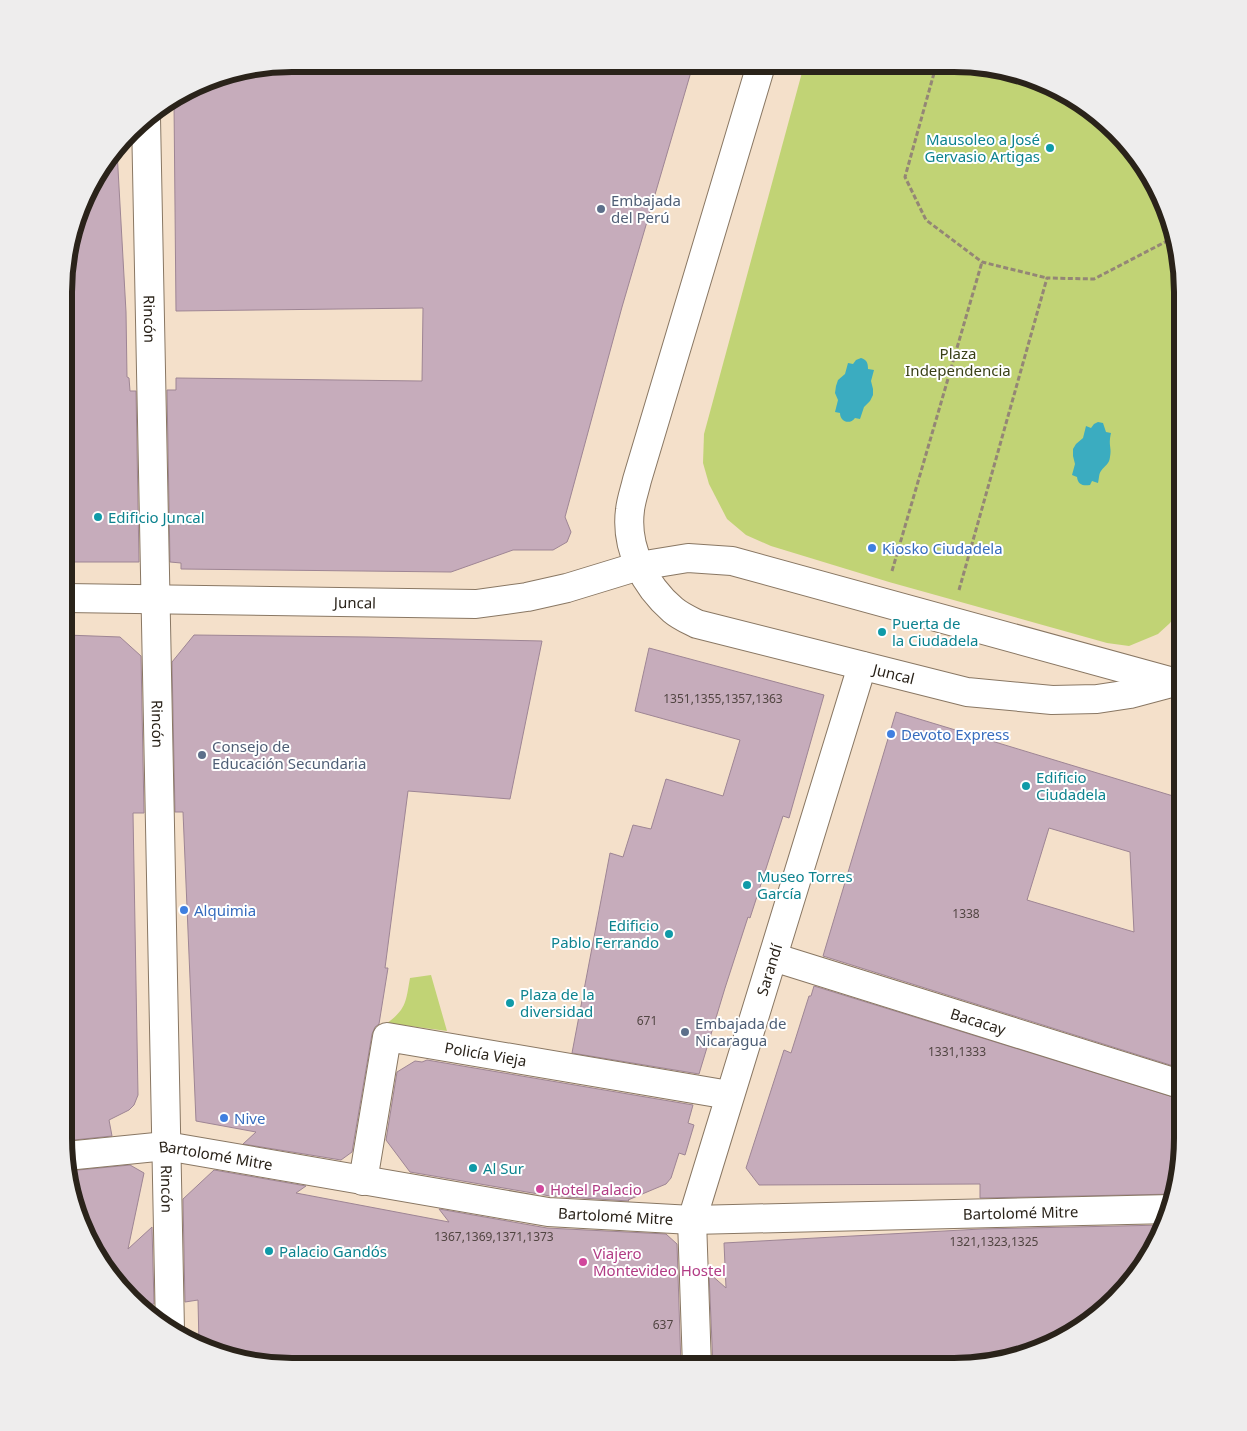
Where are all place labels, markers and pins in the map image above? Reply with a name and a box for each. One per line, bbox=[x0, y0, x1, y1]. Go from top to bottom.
place label: Mausoleo a José Gervasio Artigas bbox=[924, 129, 1040, 166]
marker: Mausoleo a José Gervasio Artigas bbox=[1044, 142, 1056, 154]
place label: Embajada del Perú bbox=[611, 190, 681, 227]
marker: Embajada del Perú bbox=[595, 203, 607, 215]
place label: Edificio Juncal bbox=[108, 507, 205, 527]
marker: Edificio Juncal bbox=[92, 511, 104, 523]
place label: Kiosko Ciudadela bbox=[882, 538, 1003, 558]
marker: Kiosko Ciudadela bbox=[866, 542, 878, 554]
place label: Puerta de la Ciudadela bbox=[892, 613, 978, 650]
marker: Puerta de la Ciudadela bbox=[876, 626, 888, 638]
place label: Devoto Express bbox=[901, 724, 1009, 744]
marker: Devoto Express bbox=[885, 728, 897, 740]
place label: Consejo de Educación Secundaria bbox=[212, 736, 366, 773]
marker: Consejo de Educación Secundaria bbox=[196, 749, 208, 761]
place label: Edificio Ciudadela bbox=[1036, 767, 1106, 804]
marker: Edificio Ciudadela bbox=[1020, 780, 1032, 792]
place label: Museo Torres García bbox=[757, 866, 853, 903]
marker: Museo Torres García bbox=[741, 879, 753, 891]
place label: Alquimia bbox=[194, 900, 256, 920]
marker: Alquimia bbox=[178, 904, 190, 916]
place label: Edificio Pablo Ferrando bbox=[551, 915, 659, 952]
marker: Edificio Pablo Ferrando bbox=[663, 928, 675, 940]
place label: Plaza de la diversidad bbox=[520, 984, 595, 1021]
marker: Plaza de la diversidad bbox=[504, 997, 516, 1009]
place label: Embajada de Nicaragua bbox=[695, 1013, 787, 1050]
marker: Embajada de Nicaragua bbox=[679, 1026, 691, 1038]
place label: Nive bbox=[234, 1108, 265, 1128]
marker: Nive bbox=[218, 1112, 230, 1124]
place label: Al Sur bbox=[483, 1158, 524, 1178]
marker: Al Sur bbox=[467, 1162, 479, 1174]
place label: Hotel Palacio bbox=[550, 1179, 642, 1199]
marker: Hotel Palacio bbox=[534, 1183, 546, 1195]
place label: Palacio Gandós bbox=[279, 1241, 387, 1261]
place label: Viajero Montevideo Hostel bbox=[593, 1243, 726, 1280]
marker: Palacio Gandós bbox=[263, 1245, 275, 1257]
marker: Viajero Montevideo Hostel bbox=[577, 1256, 589, 1268]

